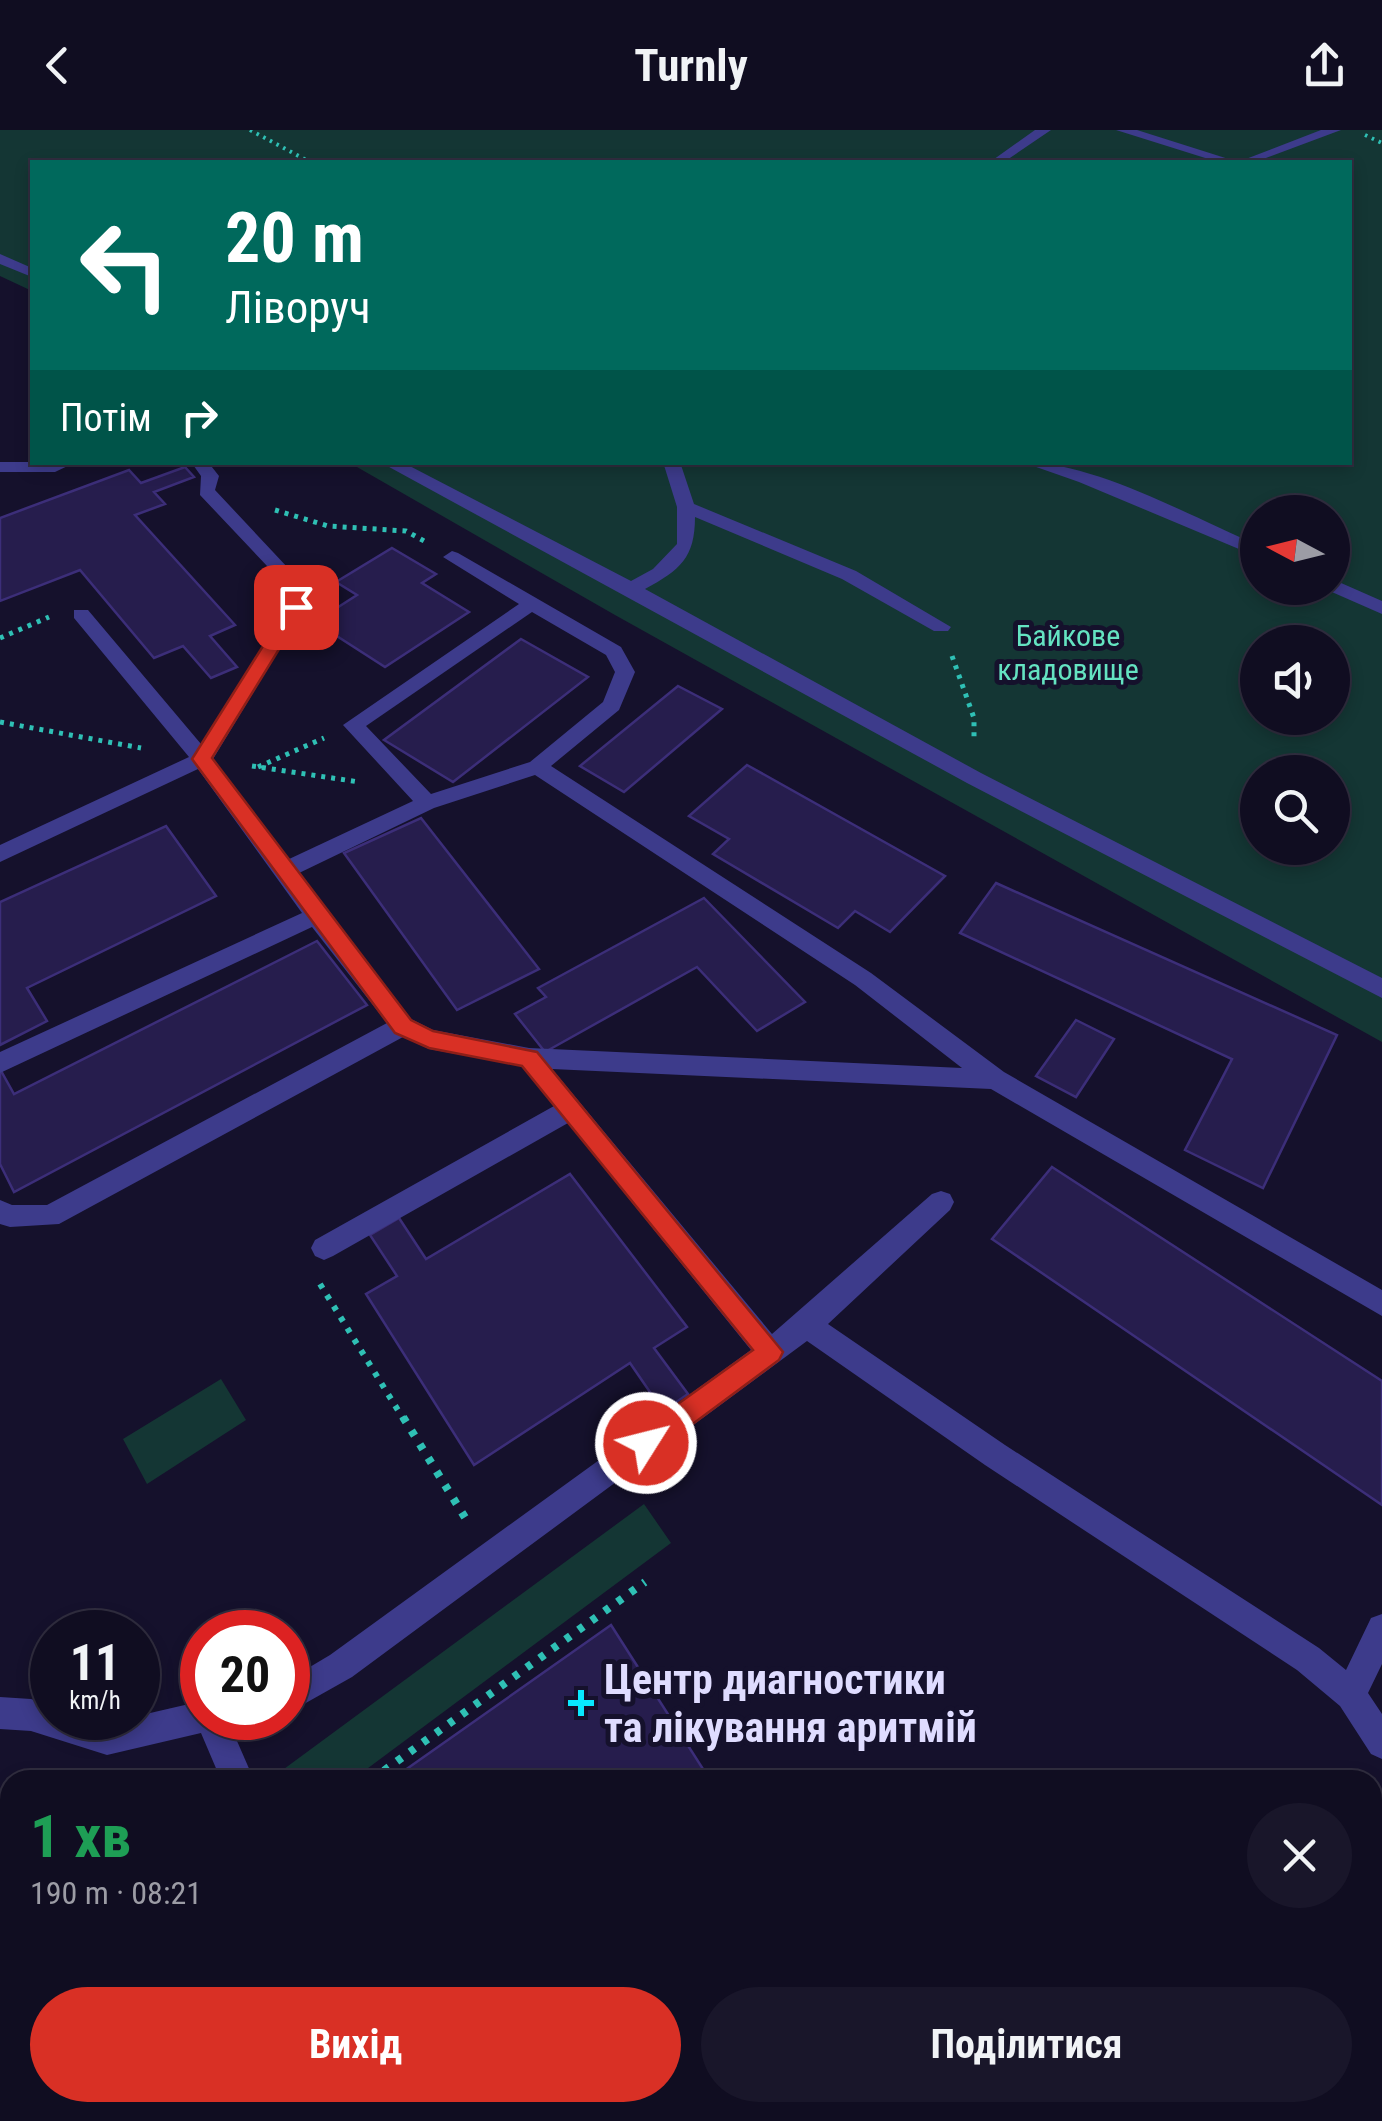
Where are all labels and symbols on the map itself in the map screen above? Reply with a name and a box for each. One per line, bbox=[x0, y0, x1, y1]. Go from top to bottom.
north arrow bbox=[1240, 495, 1350, 605]
pin bbox=[254, 565, 339, 650]
park label: Байкове кладовище bbox=[997, 618, 1139, 687]
position arrow bbox=[594, 1391, 698, 1495]
speed limit sign: 20 bbox=[180, 1610, 310, 1740]
place label: Центр диагностики та лікування аритмій bbox=[604, 1655, 977, 1752]
marker: Центр диагностики та лікування аритмій bbox=[568, 1690, 594, 1716]

